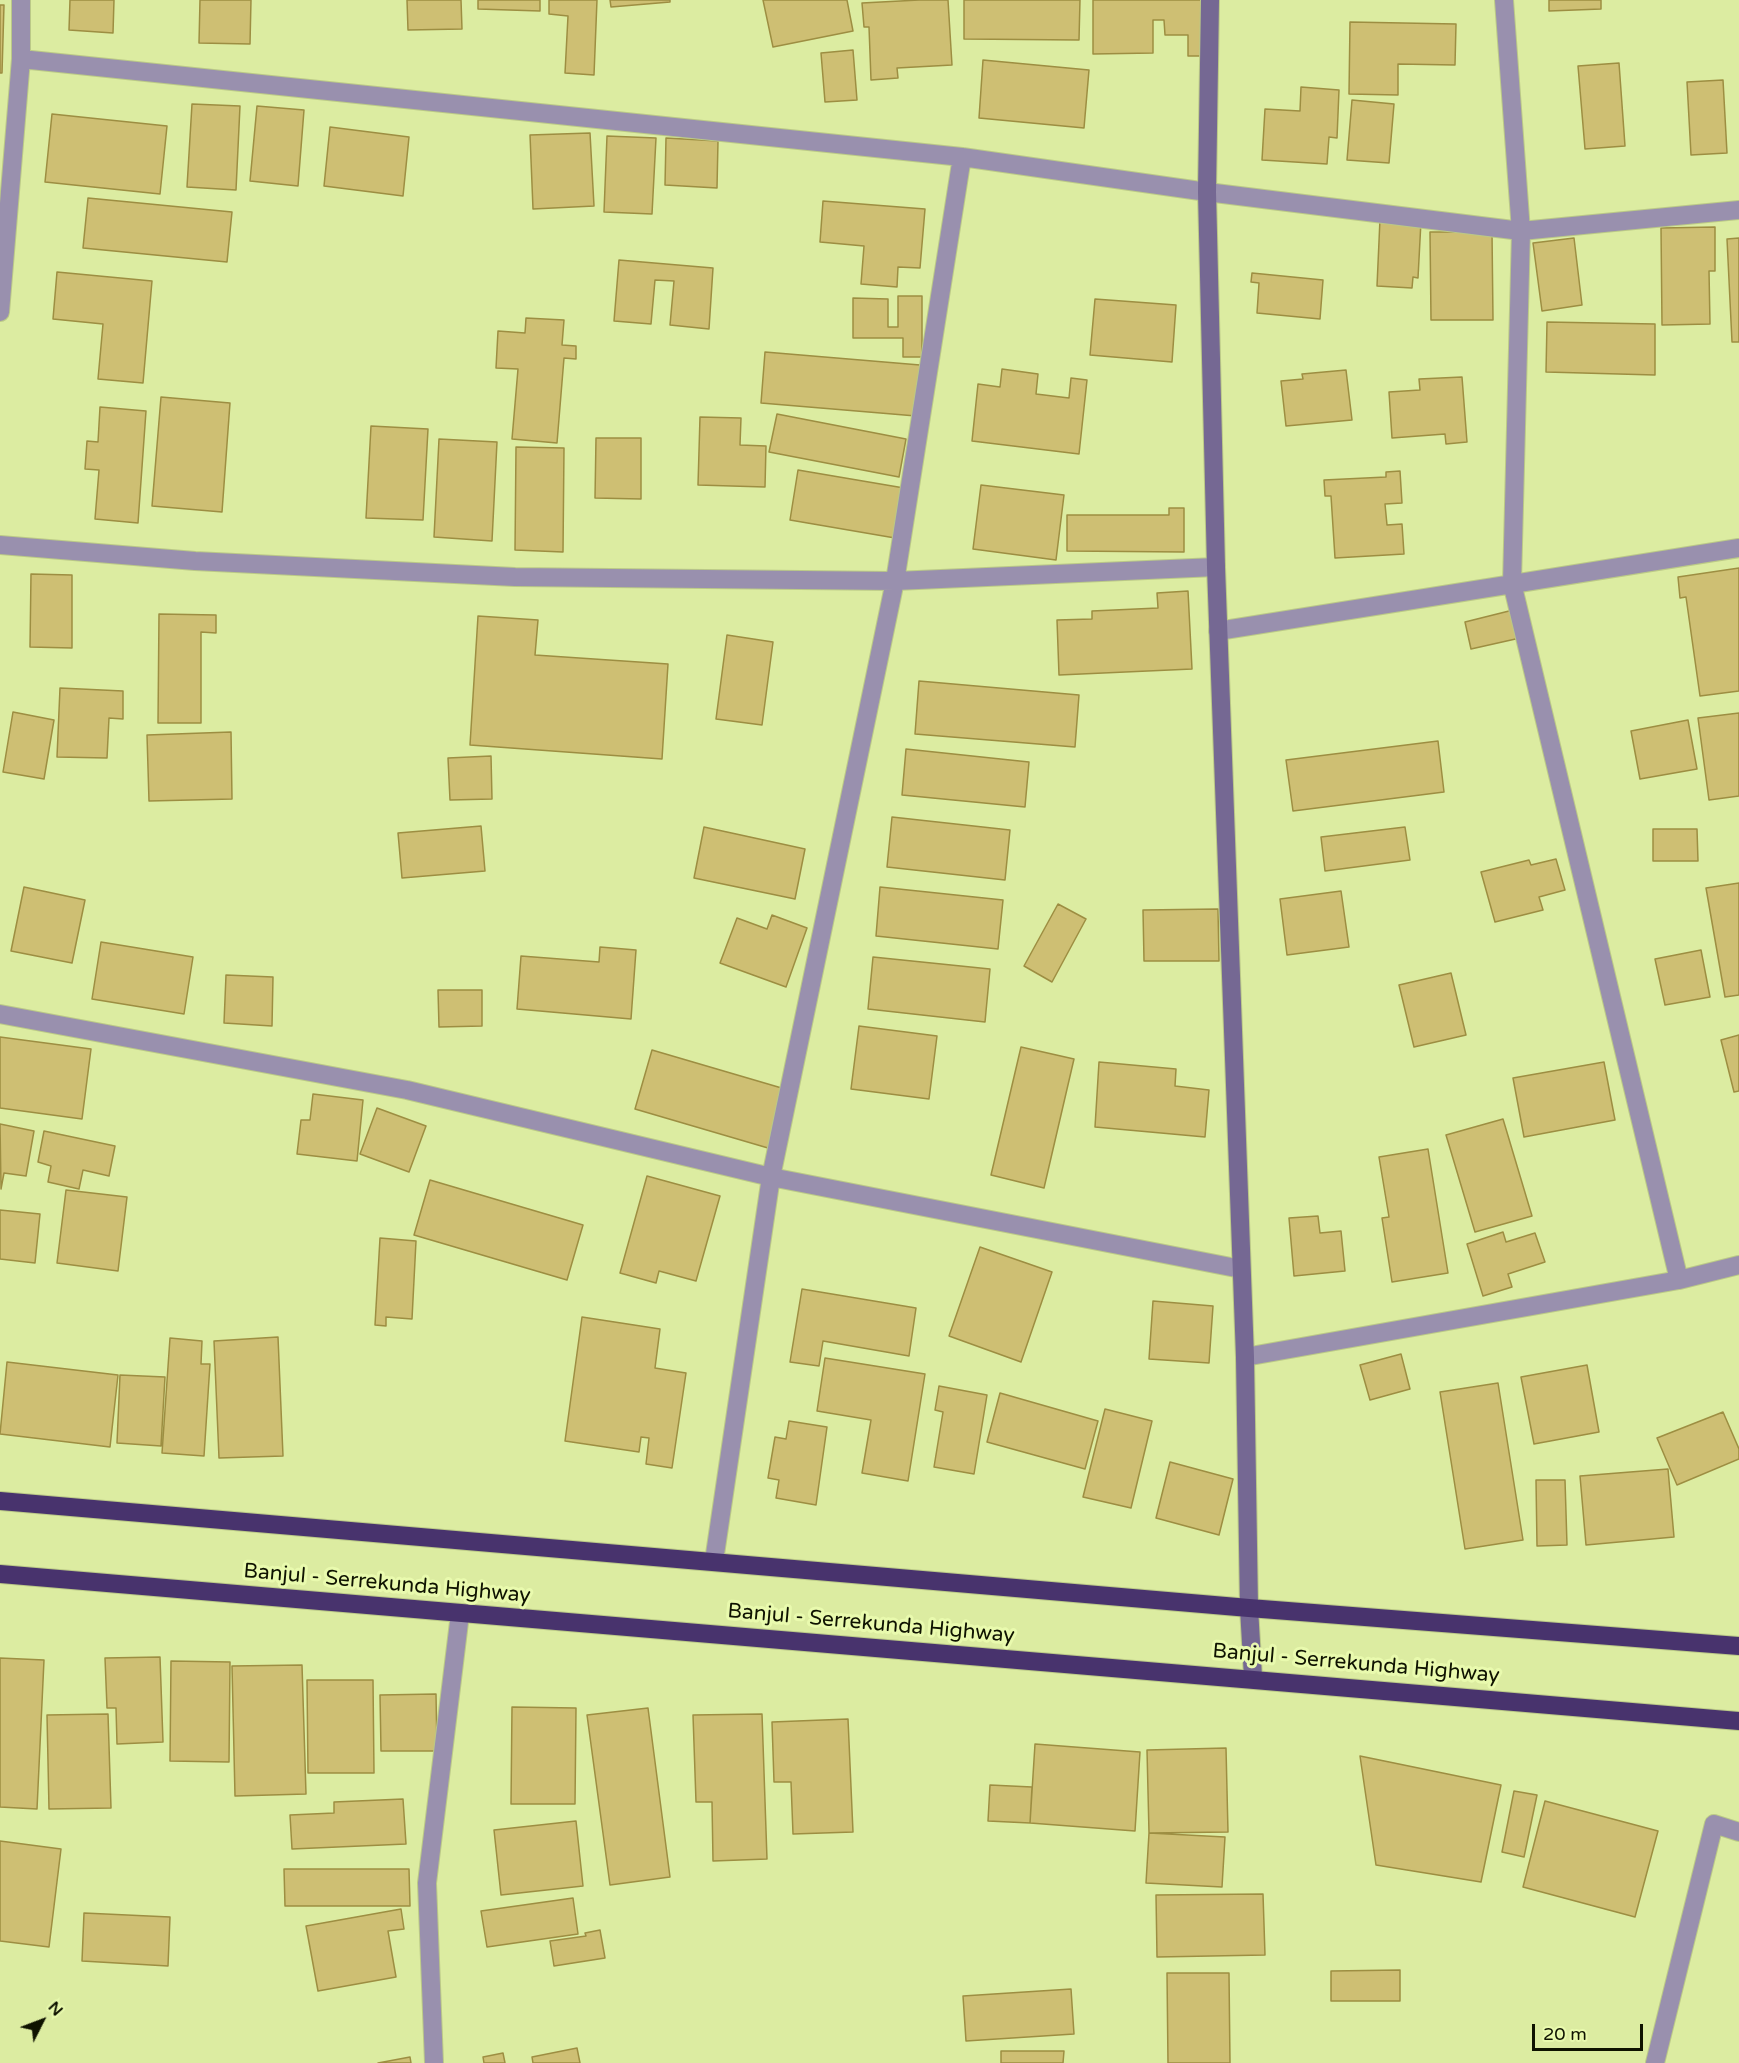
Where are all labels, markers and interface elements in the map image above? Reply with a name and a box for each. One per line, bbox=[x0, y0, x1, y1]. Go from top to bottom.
street label: Banjul - Serrekunda Highway bbox=[242, 1559, 532, 1609]
street label: Banjul - Serrekunda Highway bbox=[726, 1599, 1016, 1649]
street label: Banjul - Serrekunda Highway bbox=[1211, 1639, 1501, 1689]
north arrow bbox=[12, 1991, 72, 2051]
text: N bbox=[44, 1997, 67, 2020]
scale bar bbox=[1535, 2012, 1646, 2050]
text: 20 m bbox=[1543, 2023, 1587, 2045]

